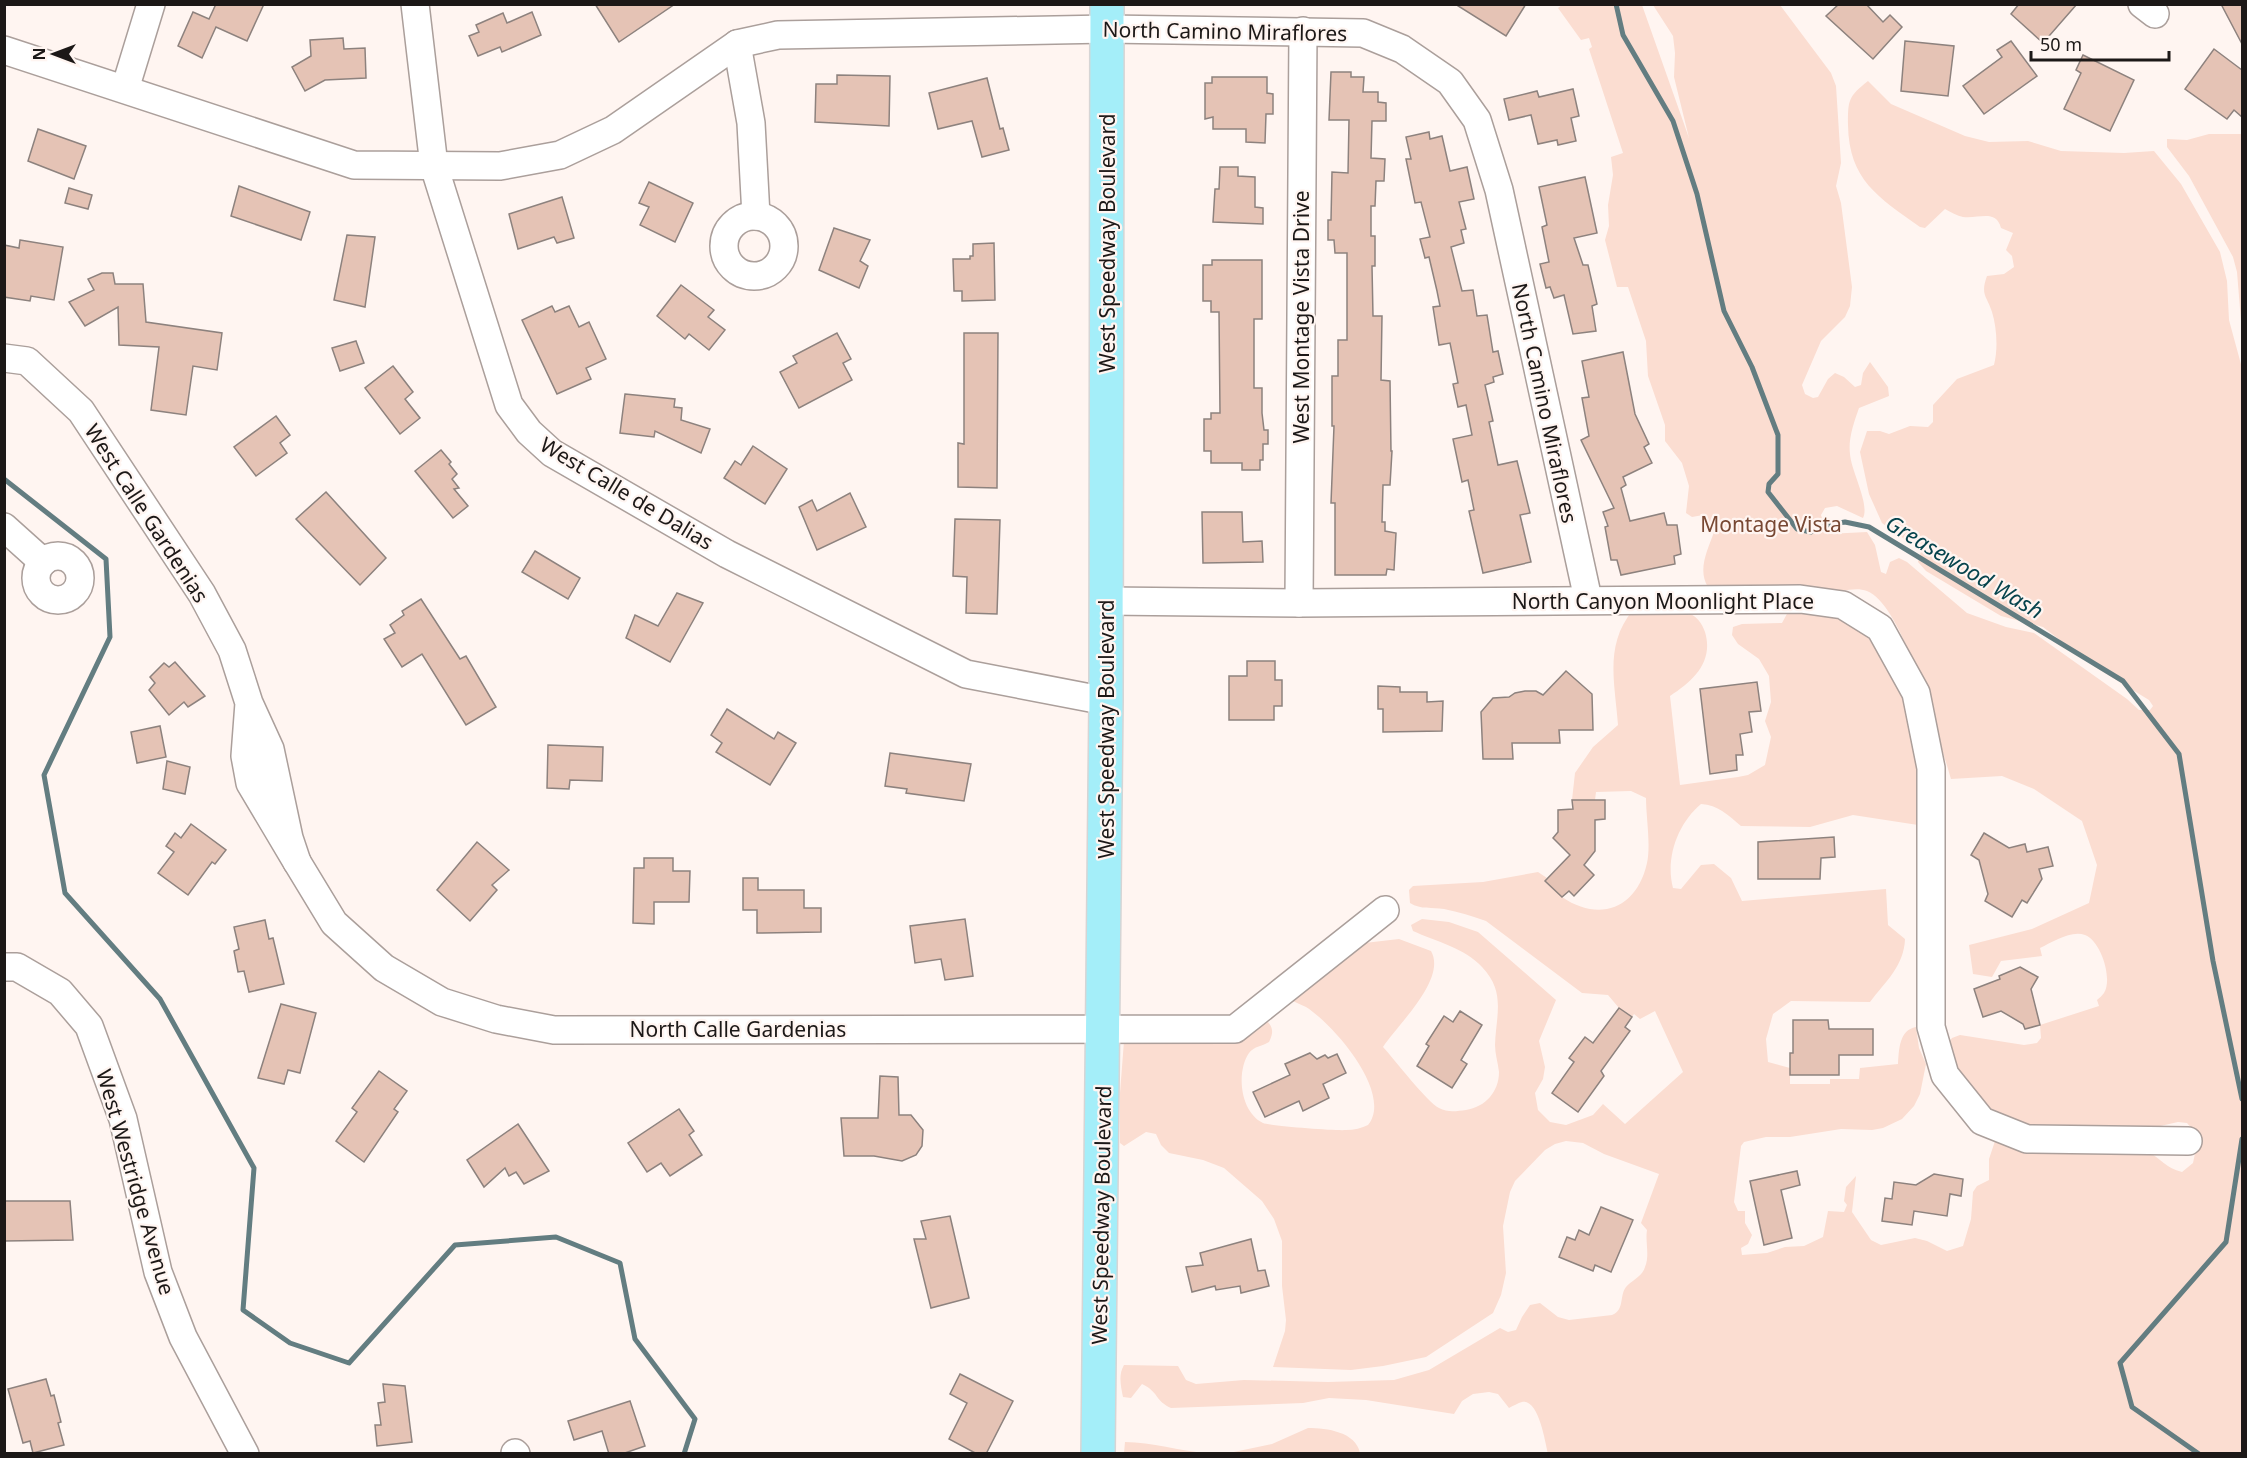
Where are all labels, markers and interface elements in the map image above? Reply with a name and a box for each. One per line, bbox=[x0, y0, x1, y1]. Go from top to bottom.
street label: North Camino Miraflores bbox=[1102, 15, 1348, 47]
north arrow bbox=[24, 24, 84, 84]
scale bar bbox=[2031, 24, 2169, 62]
text: 50 m bbox=[2040, 32, 2082, 56]
text: N bbox=[28, 47, 50, 61]
street label: West Speedway Boulevard bbox=[1093, 113, 1121, 373]
street label: West Montage Vista Drive bbox=[1287, 190, 1315, 444]
street label: North Camino Miraflores bbox=[1506, 280, 1584, 526]
street label: West Calle Gardenias bbox=[79, 418, 215, 608]
street label: West Calle de Dalias bbox=[535, 430, 719, 556]
water label: Greasewood Wash bbox=[1881, 507, 2049, 625]
park label: Montage Vista bbox=[1700, 510, 1842, 538]
street label: North Canyon Moonlight Place bbox=[1512, 587, 1814, 615]
street label: West Speedway Boulevard bbox=[1092, 599, 1120, 859]
street label: North Calle Gardenias bbox=[630, 1015, 846, 1043]
street label: West Westridge Avenue bbox=[90, 1066, 182, 1298]
street label: West Speedway Boulevard bbox=[1085, 1085, 1117, 1345]

